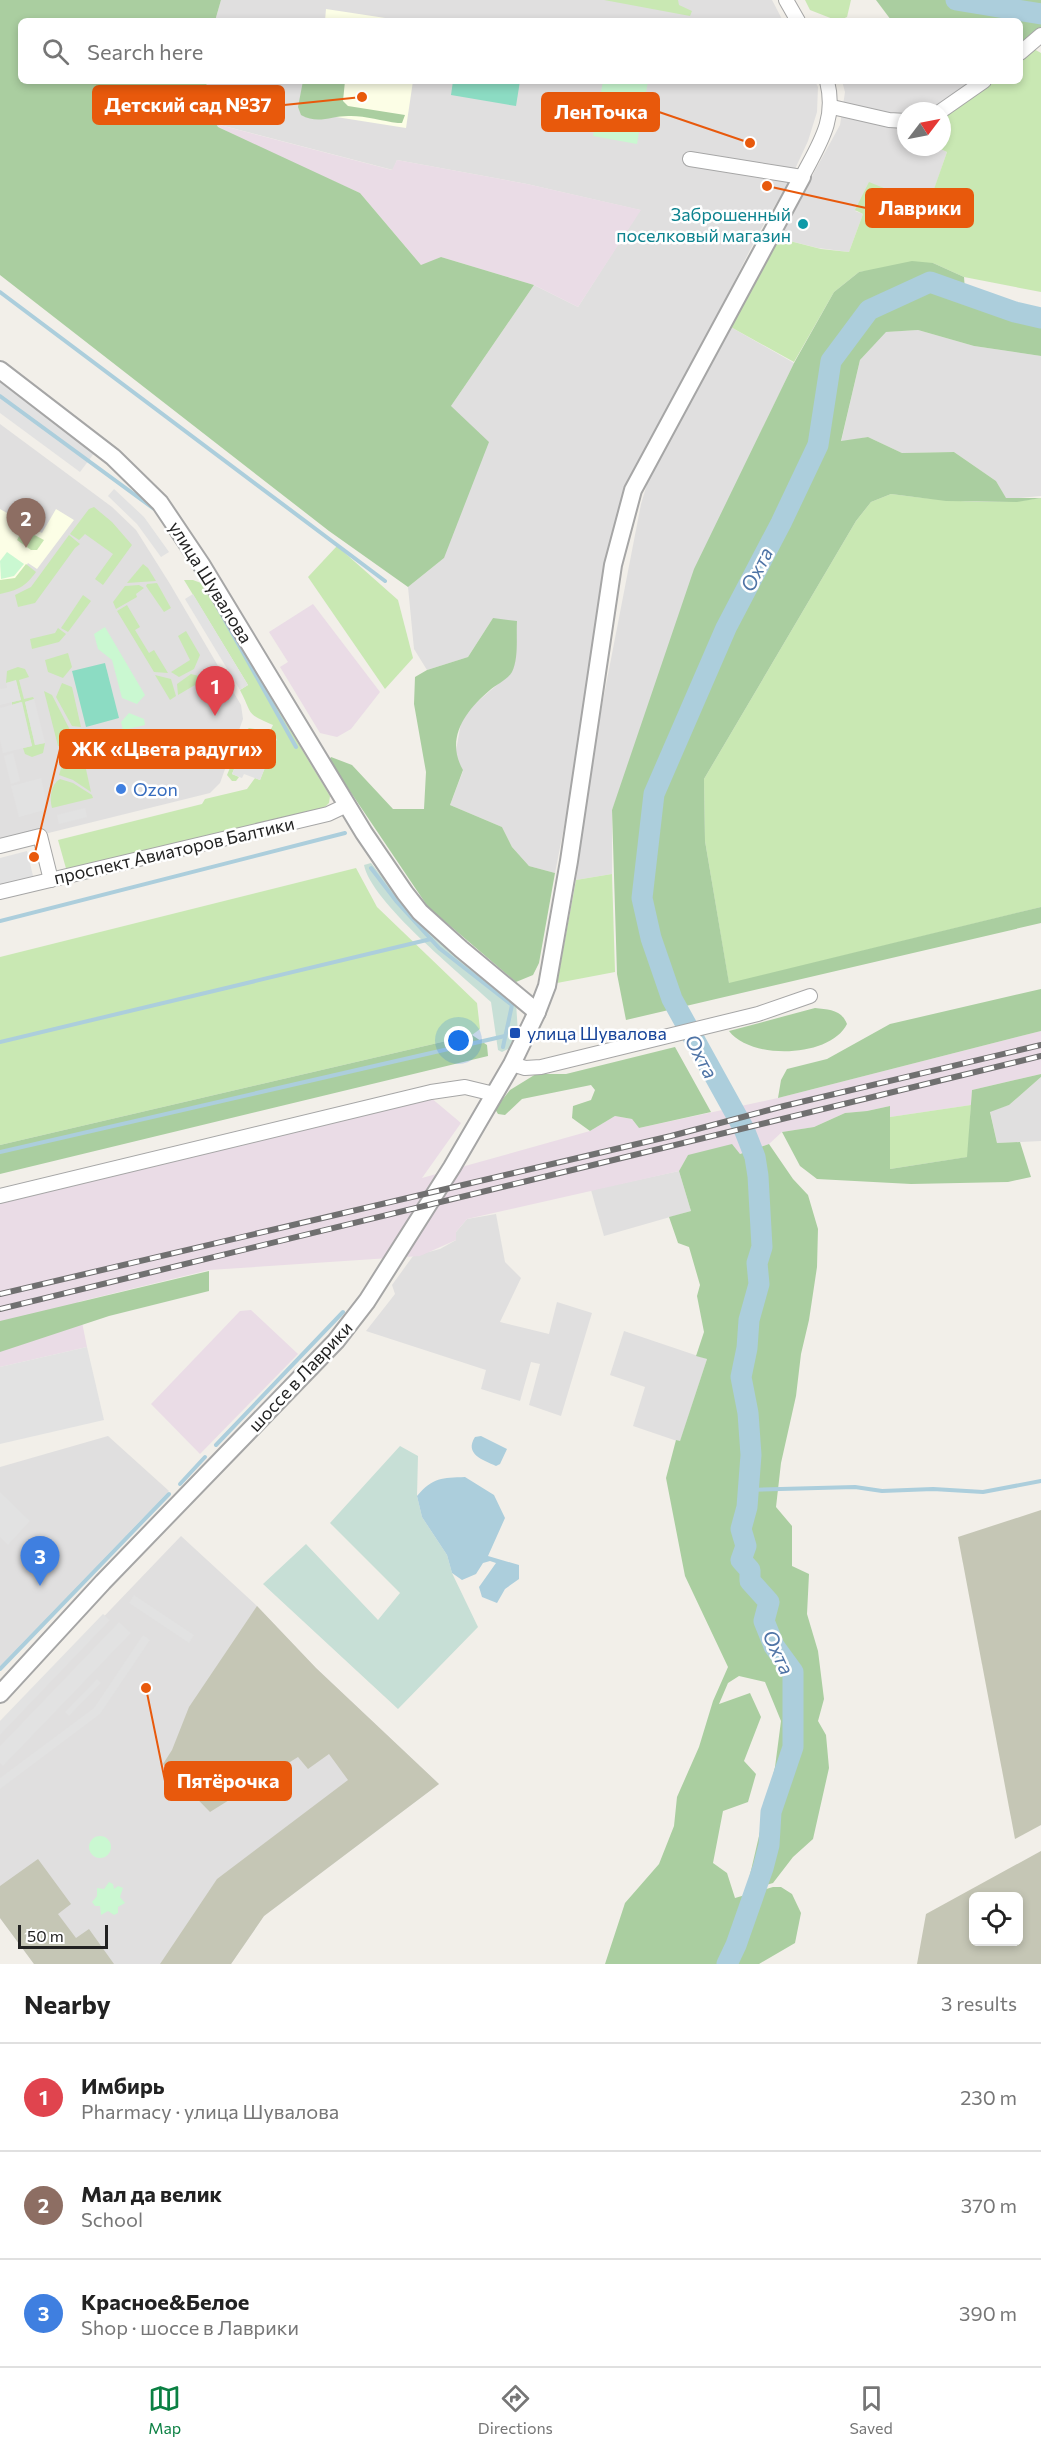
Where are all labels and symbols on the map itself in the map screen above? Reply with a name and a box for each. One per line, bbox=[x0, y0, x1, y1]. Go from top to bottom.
callout: Детский сад №37 bbox=[93, 86, 284, 124]
text: Детский сад №37 bbox=[105, 92, 271, 116]
callout: ЛенТочка bbox=[542, 93, 659, 131]
text: ЛенТочка bbox=[554, 99, 648, 123]
north arrow bbox=[897, 102, 951, 156]
callout: Лаврики bbox=[866, 189, 973, 227]
text: Лаврики bbox=[878, 195, 962, 219]
place label: Заброшенный поселковый магазин bbox=[616, 203, 791, 246]
marker: Заброшенный поселковый магазин bbox=[796, 217, 810, 231]
pin: 2 bbox=[6, 498, 46, 548]
street label: улица Шувалова bbox=[165, 517, 257, 647]
water label: Охта bbox=[735, 543, 777, 595]
pin: 1 bbox=[196, 666, 234, 716]
callout: ЖК «Цвета радуги» bbox=[60, 730, 275, 768]
text: ЖК «Цвета радуги» bbox=[71, 736, 263, 760]
place label: Ozon bbox=[133, 778, 178, 800]
marker: Ozon bbox=[114, 782, 128, 796]
street label: проспект Авиаторов Балтики bbox=[51, 812, 297, 888]
place label: улица Шувалова bbox=[527, 1022, 667, 1044]
your location bbox=[444, 1026, 473, 1055]
marker: улица Шувалова bbox=[508, 1026, 522, 1040]
water label: Охта bbox=[680, 1030, 724, 1082]
street label: шоссе в Лаврики bbox=[243, 1316, 357, 1436]
pin: 3 bbox=[20, 1536, 60, 1586]
water label: Охта bbox=[758, 1626, 800, 1678]
callout: Пятёрочка bbox=[165, 1762, 291, 1800]
text: Пятёрочка bbox=[177, 1768, 279, 1792]
scale bar bbox=[18, 1922, 108, 1950]

